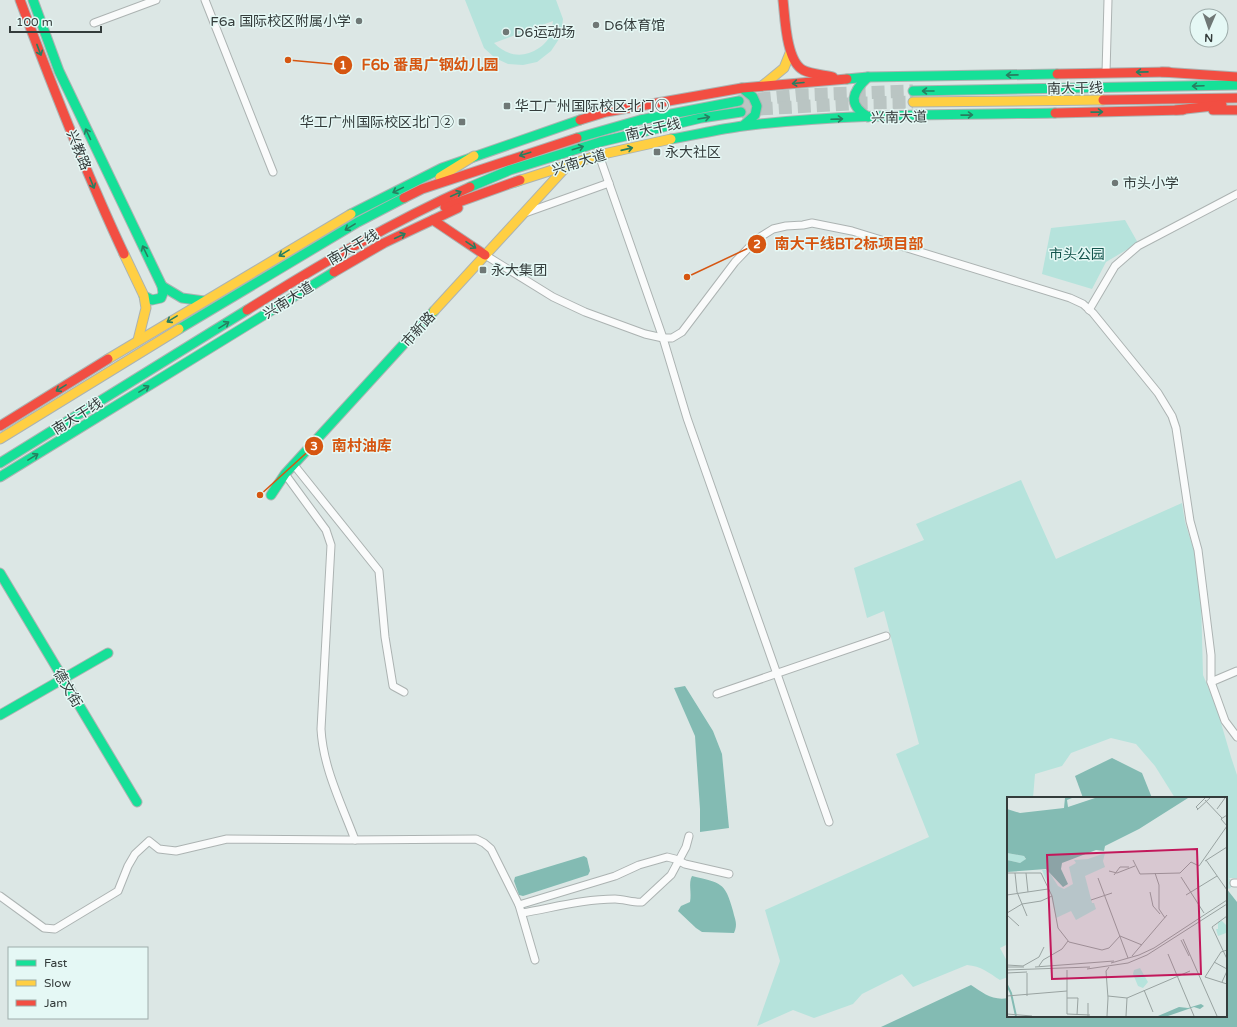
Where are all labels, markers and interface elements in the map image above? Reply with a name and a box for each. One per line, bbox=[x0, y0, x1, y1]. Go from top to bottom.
scale bar bbox=[10, 8, 101, 34]
north arrow bbox=[1189, 8, 1229, 48]
place label: F6a 国际校区附属小学 bbox=[210, 13, 351, 30]
text: 100 m bbox=[16, 15, 53, 29]
marker: F6a 国际校区附属小学 bbox=[354, 16, 364, 26]
place label: D6体育馆 bbox=[604, 17, 665, 34]
marker: D6体育馆 bbox=[591, 20, 601, 30]
place label: D6运动场 bbox=[514, 24, 575, 41]
marker: D6运动场 bbox=[501, 27, 511, 37]
text: N bbox=[1204, 31, 1213, 44]
one-way arrow bbox=[35, 43, 43, 55]
callout: F6b 番禺广钢幼儿园 bbox=[333, 51, 506, 78]
text: F6b 番禺广钢幼儿园 bbox=[362, 56, 498, 74]
text: 1 bbox=[339, 58, 347, 72]
one-way arrow bbox=[1136, 69, 1149, 76]
one-way arrow bbox=[1006, 71, 1019, 79]
one-way arrow bbox=[792, 79, 805, 87]
street label: 南大干线 bbox=[1047, 80, 1103, 97]
one-way arrow bbox=[1192, 82, 1205, 90]
one-way arrow bbox=[922, 87, 935, 94]
place label: 华工广州国际校区北门① bbox=[515, 98, 669, 115]
marker: 华工广州国际校区北门① bbox=[502, 101, 512, 111]
one-way arrow bbox=[1090, 108, 1103, 116]
street label: 兴南大道 bbox=[871, 109, 927, 126]
one-way arrow bbox=[960, 111, 973, 119]
one-way arrow bbox=[697, 113, 710, 121]
place label: 华工广州国际校区北门② bbox=[300, 114, 454, 131]
street label: 南大干线 bbox=[624, 115, 682, 144]
one-way arrow bbox=[830, 115, 843, 122]
marker: 华工广州国际校区北门② bbox=[457, 117, 467, 127]
street label: 兴教路 bbox=[63, 128, 94, 173]
one-way arrow bbox=[84, 128, 91, 140]
one-way arrow bbox=[571, 144, 584, 151]
one-way arrow bbox=[620, 144, 633, 152]
place label: 永大社区 bbox=[665, 144, 721, 161]
street label: 兴南大道 bbox=[550, 146, 608, 179]
marker: 永大社区 bbox=[652, 147, 662, 157]
one-way arrow bbox=[520, 151, 532, 159]
place label: 市头小学 bbox=[1123, 175, 1179, 192]
one-way arrow bbox=[89, 177, 97, 189]
marker: 市头小学 bbox=[1110, 178, 1120, 188]
one-way arrow bbox=[392, 187, 404, 194]
one-way arrow bbox=[450, 190, 462, 197]
one-way arrow bbox=[344, 223, 356, 231]
street label: 南大干线 bbox=[325, 226, 382, 269]
callout: 南大干线BT2标项目部 bbox=[747, 231, 931, 258]
one-way arrow bbox=[393, 232, 405, 239]
text: 南大干线BT2标项目部 bbox=[775, 235, 923, 253]
text: 2 bbox=[753, 237, 761, 251]
one-way arrow bbox=[465, 241, 476, 249]
one-way arrow bbox=[141, 245, 148, 257]
park label: 市头公园 bbox=[1049, 246, 1105, 263]
one-way arrow bbox=[278, 250, 290, 258]
place label: 永大集团 bbox=[491, 262, 547, 279]
marker: 永大集团 bbox=[478, 265, 488, 275]
street label: 兴南大道 bbox=[260, 278, 317, 322]
street label: 市新路 bbox=[398, 308, 439, 351]
one-way arrow bbox=[166, 316, 178, 324]
one-way arrow bbox=[218, 321, 229, 329]
one-way arrow bbox=[55, 384, 67, 392]
one-way arrow bbox=[138, 385, 150, 393]
street label: 南大干线 bbox=[49, 394, 106, 438]
callout: 南村油库 bbox=[304, 432, 400, 459]
text: 南村油库 bbox=[332, 437, 392, 455]
text: 3 bbox=[310, 439, 318, 453]
one-way arrow bbox=[27, 453, 38, 461]
street label: 德文街 bbox=[49, 666, 86, 711]
inset map bbox=[1007, 797, 1227, 1017]
legend bbox=[8, 947, 148, 1019]
text: Fast bbox=[44, 956, 68, 970]
text: Slow bbox=[44, 976, 71, 990]
text: Jam bbox=[44, 996, 67, 1010]

